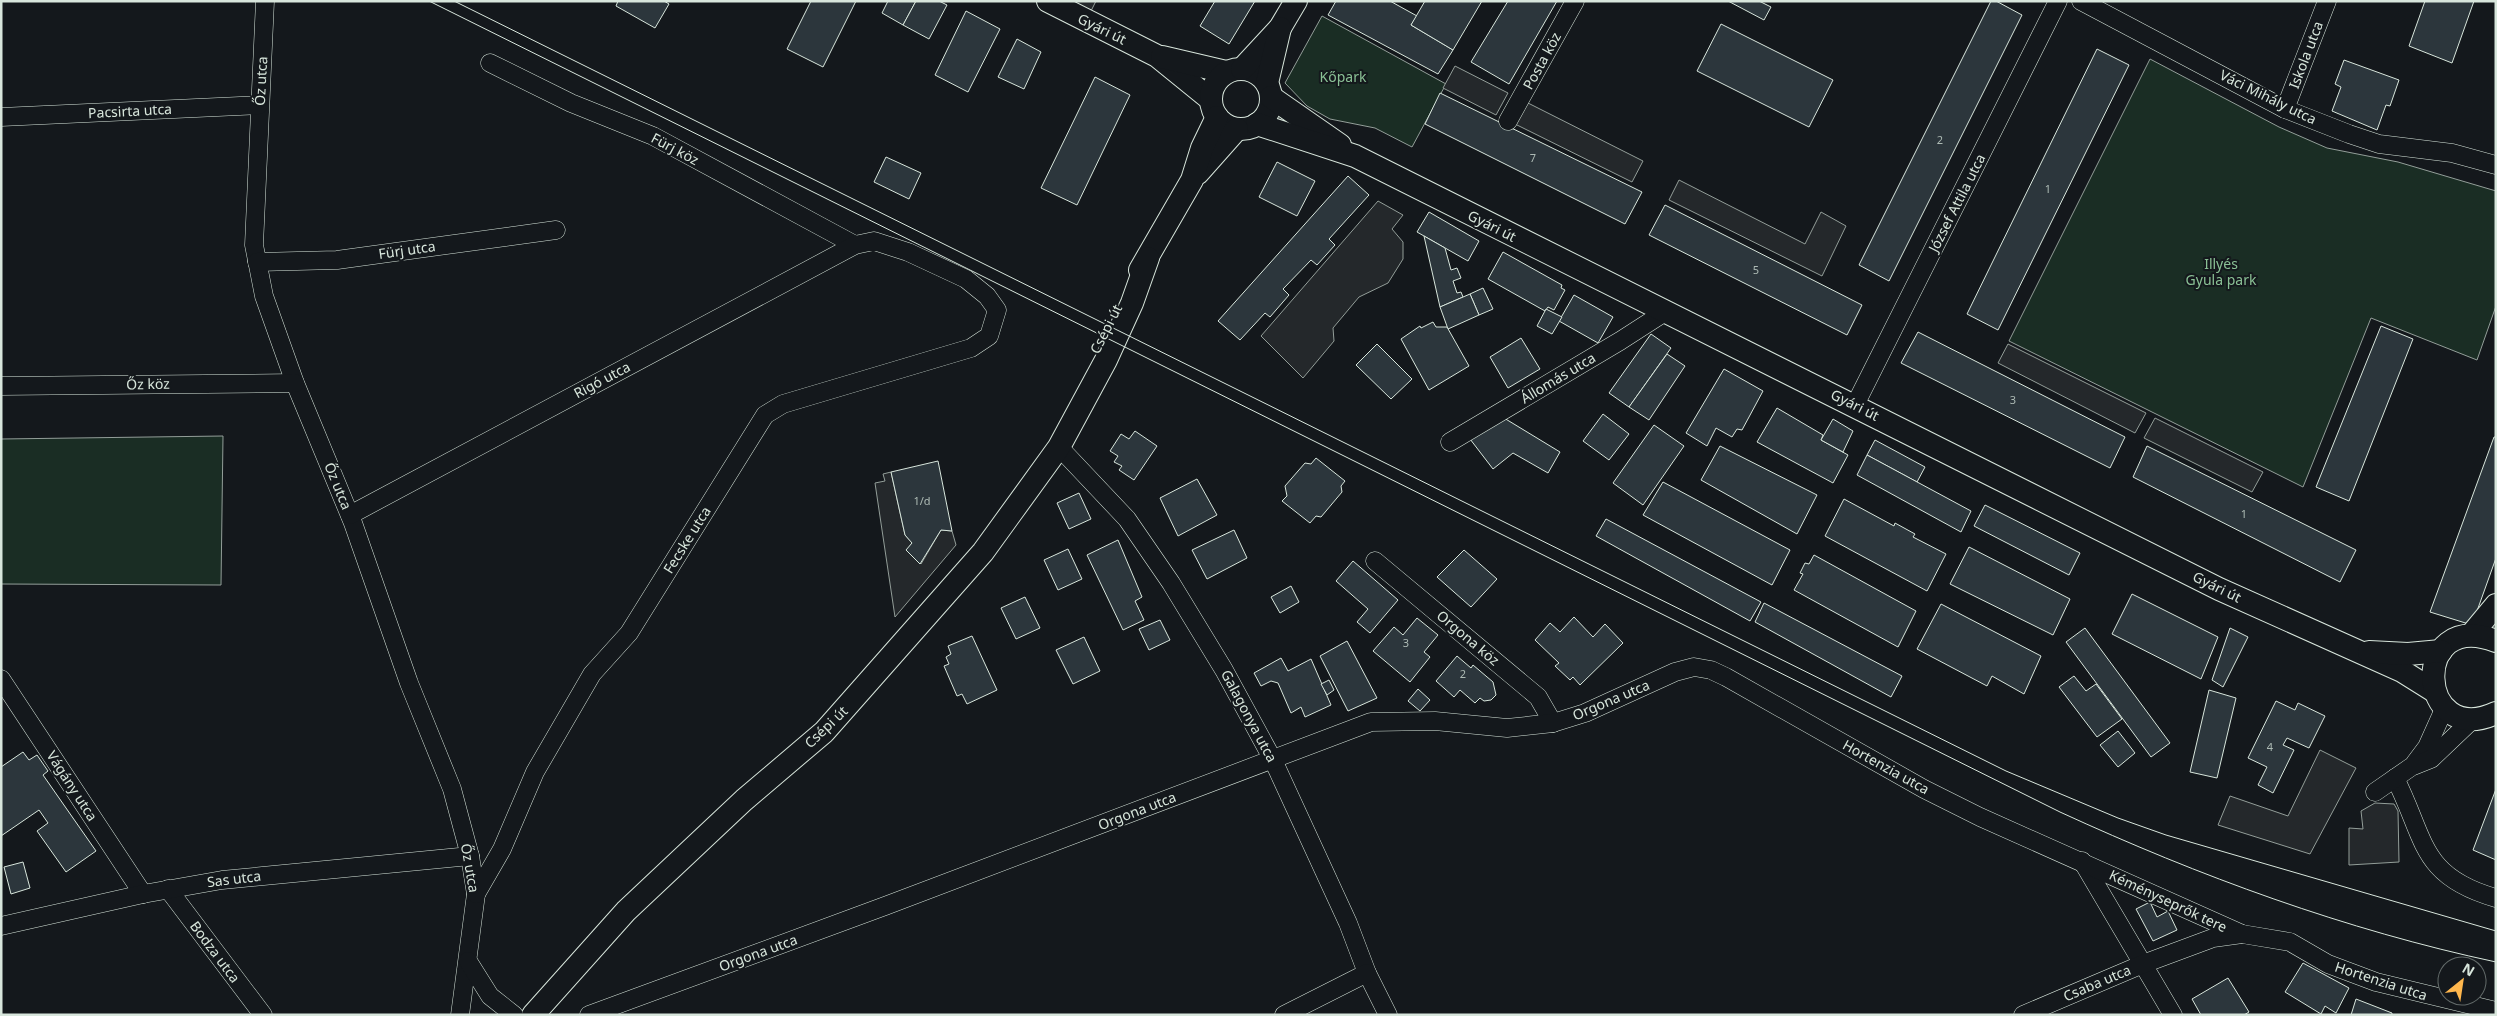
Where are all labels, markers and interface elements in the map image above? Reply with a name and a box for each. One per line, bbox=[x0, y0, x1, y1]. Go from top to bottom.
street label: Gyári út bbox=[1075, 9, 1130, 48]
street label: Iskola utca bbox=[2284, 18, 2327, 91]
street label: Posta köz bbox=[1518, 28, 1565, 93]
street label: Őz utca bbox=[250, 56, 271, 106]
street label: Váci Mihály utca bbox=[2217, 65, 2320, 128]
park label: Kőpark bbox=[1320, 67, 1367, 86]
street label: Pacsirta utca bbox=[88, 99, 172, 122]
street label: Fürj köz bbox=[648, 128, 703, 169]
house number: 2 bbox=[1937, 132, 1943, 147]
house number: 7 bbox=[1530, 150, 1536, 165]
street label: József Attila utca bbox=[1923, 150, 1989, 257]
house number: 1 bbox=[2045, 181, 2051, 196]
street label: Gyári út bbox=[1465, 205, 1520, 246]
street label: Fürj utca bbox=[377, 236, 437, 263]
park label: Illyés Gyula park bbox=[2186, 254, 2257, 289]
house number: 5 bbox=[1753, 262, 1759, 277]
street label: Csépi út bbox=[1085, 301, 1126, 357]
street label: Állomás utca bbox=[1517, 348, 1599, 407]
street label: Rigó utca bbox=[570, 357, 633, 402]
street label: Őz köz bbox=[126, 374, 170, 393]
street label: Gyári út bbox=[1828, 384, 1883, 425]
house number: 3 bbox=[2010, 392, 2016, 407]
street label: Őz utca bbox=[320, 459, 357, 512]
house number: 1/d bbox=[913, 493, 931, 508]
street label: Fecske utca bbox=[658, 503, 715, 577]
house number: 1 bbox=[2241, 506, 2247, 521]
street label: Gyári út bbox=[2190, 567, 2245, 606]
street label: Orgona köz bbox=[1433, 606, 1504, 670]
house number: 3 bbox=[1403, 635, 1409, 650]
street label: Galagonya utca bbox=[1217, 666, 1282, 765]
house number: 2 bbox=[1460, 666, 1466, 681]
street label: Orgona utca bbox=[1569, 675, 1652, 724]
street label: Csépi út bbox=[800, 701, 851, 752]
street label: Hortenzia utca bbox=[1840, 735, 1933, 798]
house number: 4 bbox=[2267, 739, 2274, 754]
street label: Vágány utca bbox=[43, 747, 102, 825]
street label: Orgona utca bbox=[1095, 787, 1179, 834]
street label: Őz utca bbox=[457, 842, 484, 894]
street label: Kéményseprők tere bbox=[2106, 865, 2230, 936]
street label: Sas utca bbox=[206, 866, 262, 891]
street label: Bodza utca bbox=[186, 917, 245, 986]
street label: Orgona utca bbox=[716, 930, 800, 975]
north arrow bbox=[2437, 956, 2487, 1006]
street label: Hortenzia utca bbox=[2332, 957, 2430, 1004]
text: N bbox=[2459, 958, 2478, 980]
street label: Csaba utca bbox=[2060, 960, 2134, 1005]

